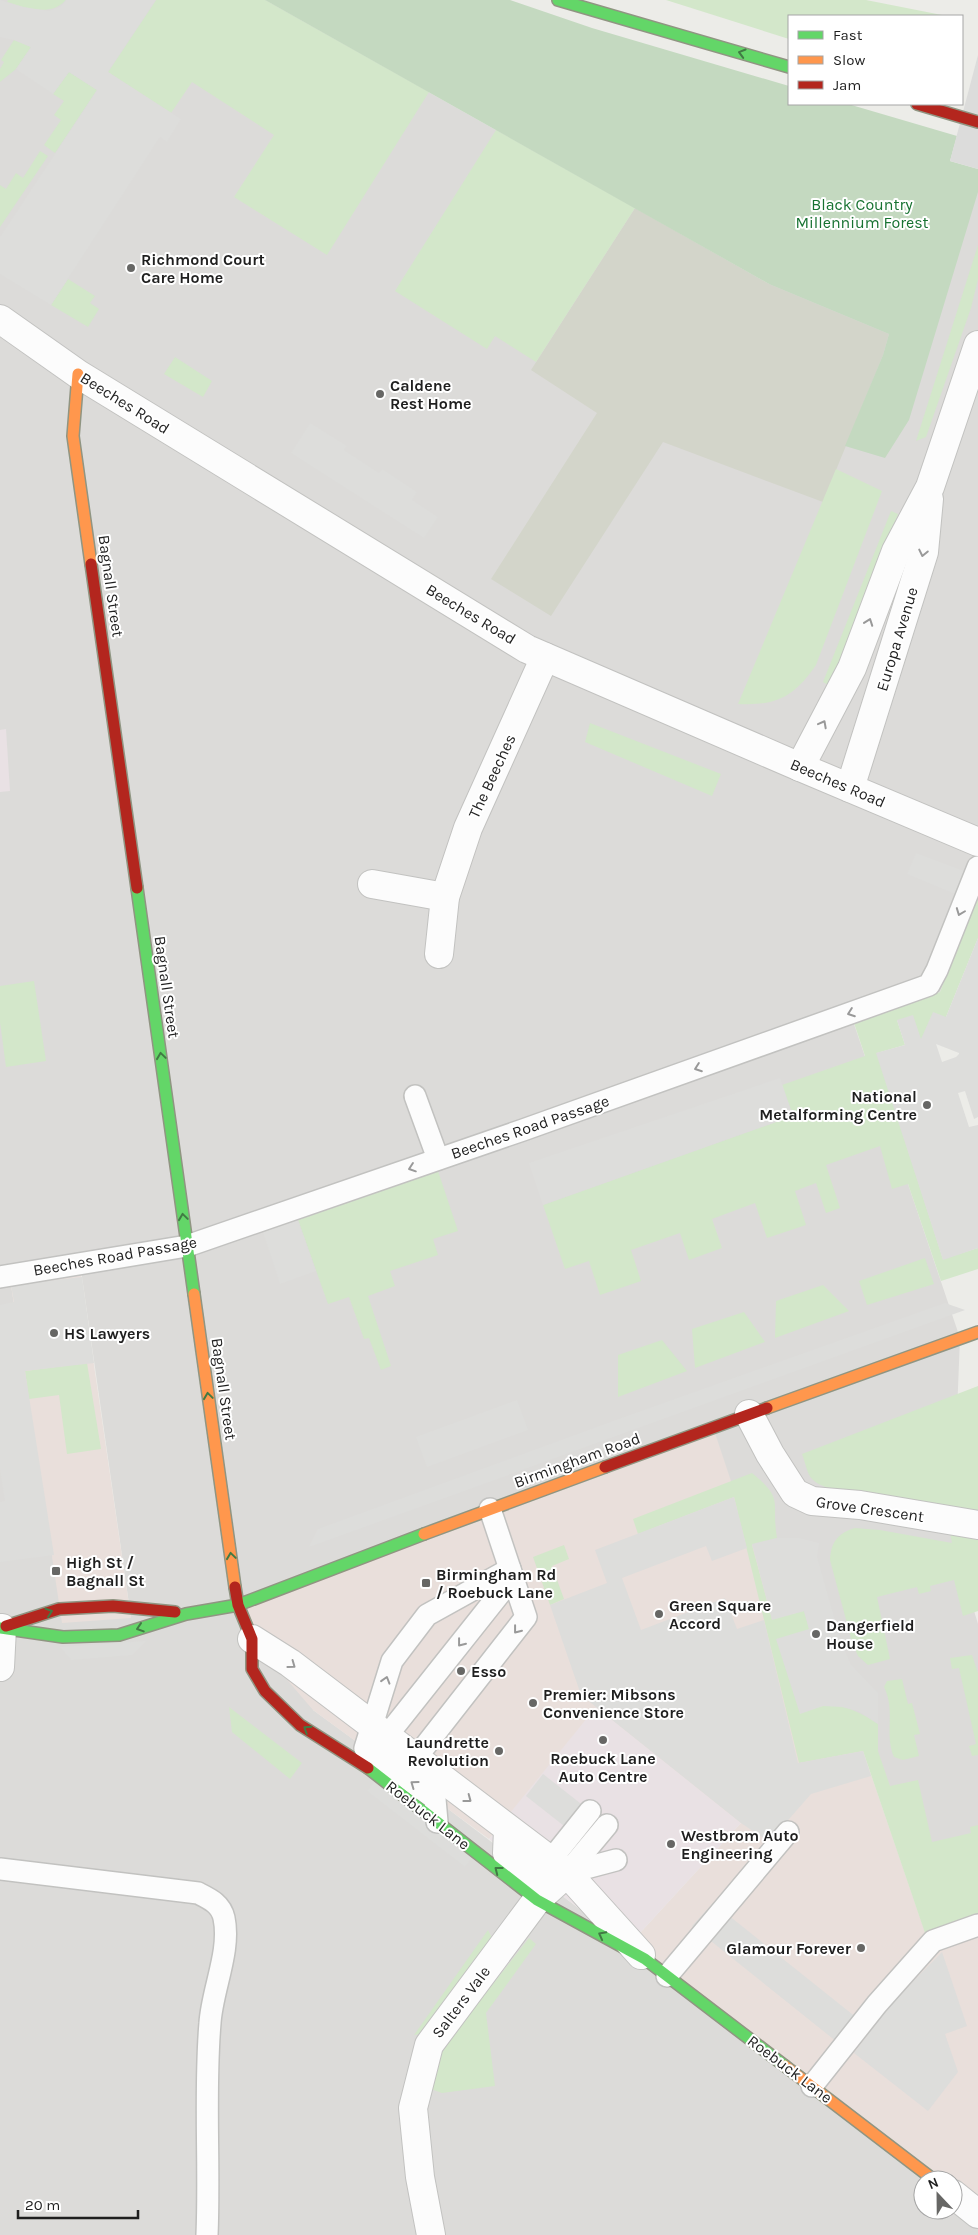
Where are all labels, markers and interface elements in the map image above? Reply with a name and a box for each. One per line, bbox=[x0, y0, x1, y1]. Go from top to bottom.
legend bbox=[788, 15, 963, 105]
text: Fast bbox=[833, 26, 863, 44]
one-way arrow bbox=[739, 49, 747, 59]
text: Slow bbox=[833, 51, 865, 69]
text: Jam bbox=[833, 76, 861, 94]
park label: Black Country Millennium Forest bbox=[795, 195, 929, 232]
place label: Richmond Court Care Home bbox=[141, 250, 265, 287]
marker: Richmond Court Care Home bbox=[125, 262, 137, 274]
street label: Beeches Road bbox=[77, 368, 173, 438]
place label: Caldene Rest Home bbox=[390, 376, 472, 413]
marker: Caldene Rest Home bbox=[374, 388, 386, 400]
street label: Bagnall Street bbox=[94, 534, 128, 638]
one-way arrow bbox=[918, 548, 929, 557]
street label: Beeches Road bbox=[423, 580, 519, 648]
street label: Europa Avenue bbox=[872, 585, 922, 693]
one-way arrow bbox=[863, 619, 873, 627]
one-way arrow bbox=[817, 721, 827, 730]
street label: The Beeches bbox=[464, 731, 520, 821]
street label: Beeches Road bbox=[788, 754, 888, 812]
one-way arrow bbox=[956, 907, 966, 916]
street label: Bagnall Street bbox=[150, 935, 184, 1039]
one-way arrow bbox=[847, 1007, 856, 1017]
one-way arrow bbox=[156, 1052, 166, 1061]
one-way arrow bbox=[694, 1062, 703, 1072]
place label: National Metalforming Centre bbox=[759, 1087, 917, 1124]
street label: Beeches Road Passage bbox=[448, 1091, 612, 1163]
marker: National Metalforming Centre bbox=[921, 1099, 933, 1111]
one-way arrow bbox=[409, 1162, 417, 1172]
one-way arrow bbox=[179, 1213, 189, 1222]
street label: Beeches Road Passage bbox=[32, 1232, 198, 1280]
place label: HS Lawyers bbox=[64, 1324, 150, 1343]
marker: HS Lawyers bbox=[48, 1327, 60, 1339]
street label: Bagnall Street bbox=[207, 1337, 241, 1441]
one-way arrow bbox=[204, 1391, 214, 1400]
street label: Birmingham Road bbox=[511, 1428, 643, 1492]
street label: Grove Crescent bbox=[815, 1492, 925, 1526]
one-way arrow bbox=[227, 1552, 237, 1561]
place label: High St / Bagnall St bbox=[66, 1553, 145, 1590]
marker: High St / Bagnall St bbox=[50, 1565, 62, 1577]
place label: Birmingham Rd / Roebuck Lane bbox=[436, 1565, 556, 1602]
marker: Birmingham Rd / Roebuck Lane bbox=[420, 1577, 432, 1589]
place label: Green Square Accord bbox=[669, 1596, 771, 1633]
one-way arrow bbox=[44, 1608, 52, 1618]
marker: Green Square Accord bbox=[653, 1608, 665, 1620]
place label: Dangerfield House bbox=[826, 1616, 915, 1653]
one-way arrow bbox=[136, 1623, 144, 1633]
one-way arrow bbox=[513, 1624, 522, 1633]
marker: Dangerfield House bbox=[810, 1628, 822, 1640]
one-way arrow bbox=[457, 1637, 466, 1646]
one-way arrow bbox=[287, 1659, 296, 1668]
place label: Esso bbox=[471, 1662, 506, 1681]
marker: Esso bbox=[455, 1665, 467, 1677]
one-way arrow bbox=[380, 1676, 390, 1684]
place label: Premier: Mibsons Convenience Store bbox=[543, 1685, 684, 1722]
marker: Premier: Mibsons Convenience Store bbox=[527, 1697, 539, 1709]
one-way arrow bbox=[304, 1726, 313, 1735]
place label: Laundrette Revolution bbox=[406, 1733, 489, 1770]
marker: Roebuck Lane Auto Centre bbox=[597, 1734, 609, 1746]
marker: Laundrette Revolution bbox=[493, 1745, 505, 1757]
place label: Roebuck Lane Auto Centre bbox=[550, 1749, 656, 1786]
street label: Roebuck Lane bbox=[382, 1776, 474, 1854]
one-way arrow bbox=[411, 1781, 420, 1789]
one-way arrow bbox=[462, 1794, 471, 1802]
place label: Westbrom Auto Engineering bbox=[681, 1826, 799, 1863]
marker: Westbrom Auto Engineering bbox=[665, 1838, 677, 1850]
one-way arrow bbox=[495, 1867, 504, 1875]
one-way arrow bbox=[598, 1931, 607, 1941]
place label: Glamour Forever bbox=[726, 1939, 852, 1958]
marker: Glamour Forever bbox=[855, 1942, 867, 1954]
street label: Salters Vale bbox=[428, 1962, 494, 2042]
street label: Roebuck Lane bbox=[744, 2031, 836, 2107]
north arrow bbox=[913, 2170, 963, 2220]
text: N bbox=[925, 2174, 941, 2193]
scale bar bbox=[18, 2188, 138, 2220]
text: 20 m bbox=[25, 2196, 60, 2214]

